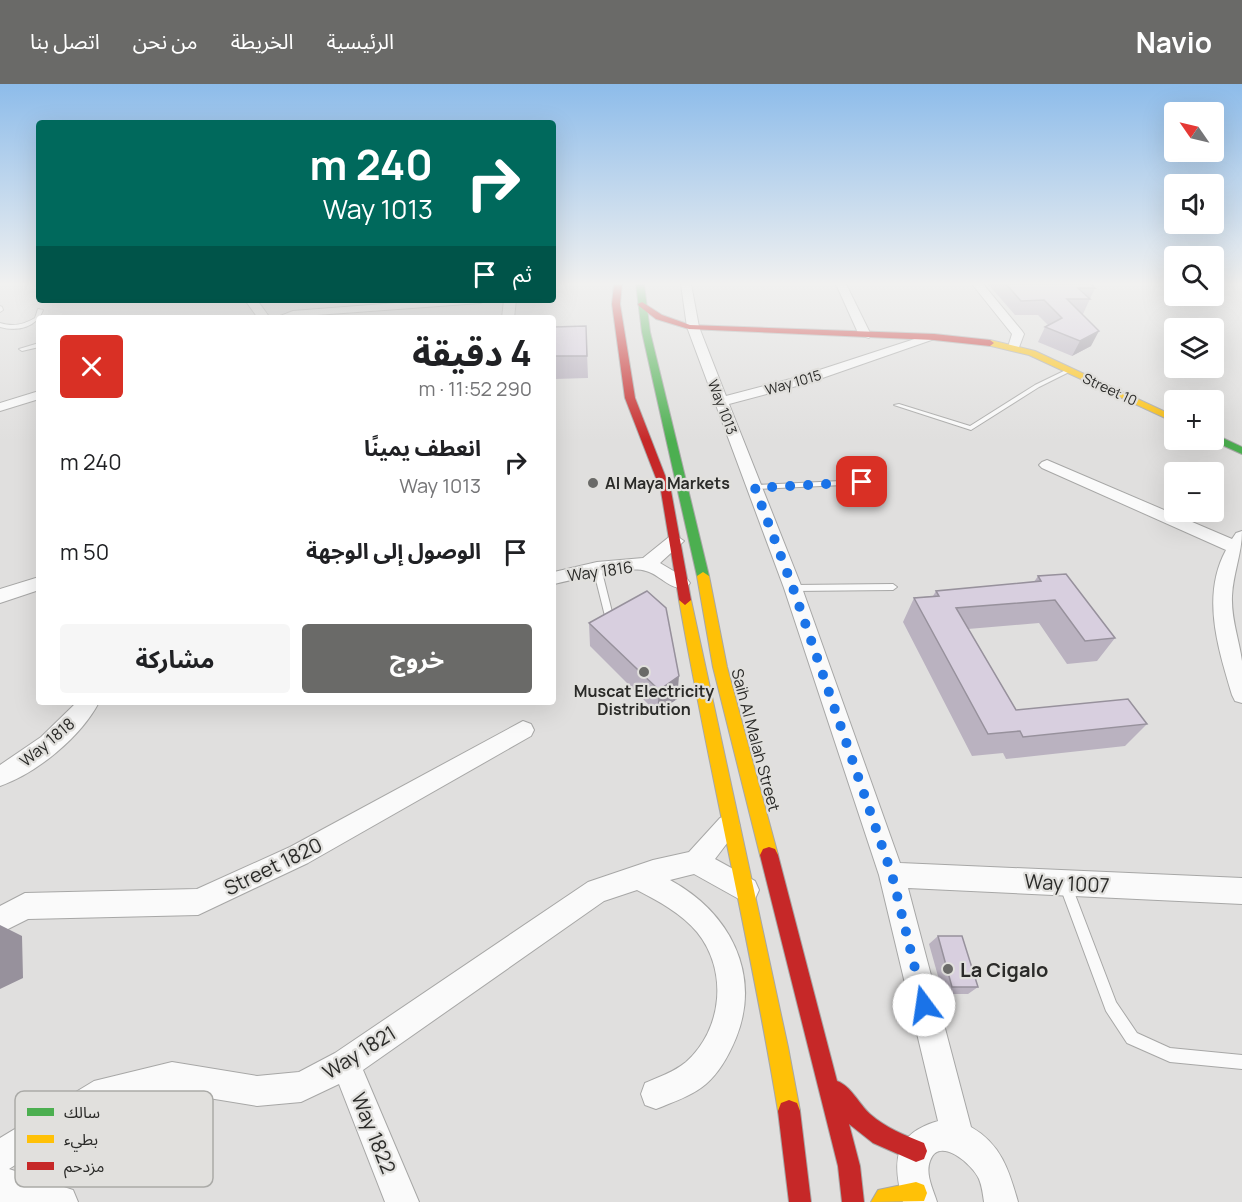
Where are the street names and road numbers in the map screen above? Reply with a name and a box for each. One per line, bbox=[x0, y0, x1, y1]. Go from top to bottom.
street label: Way 1015 bbox=[763, 365, 823, 399]
street label: Street 10 bbox=[1080, 368, 1140, 410]
street label: Way 1013 bbox=[704, 377, 742, 437]
street label: Way 1816 bbox=[566, 556, 634, 586]
street label: Saih Al Malah Street bbox=[726, 666, 786, 814]
street label: Way 1818 bbox=[15, 713, 79, 771]
street label: Street 1820 bbox=[220, 831, 326, 901]
street label: Way 1007 bbox=[1024, 867, 1110, 899]
street label: Way 1821 bbox=[317, 1019, 401, 1085]
street label: Way 1822 bbox=[346, 1088, 402, 1178]

